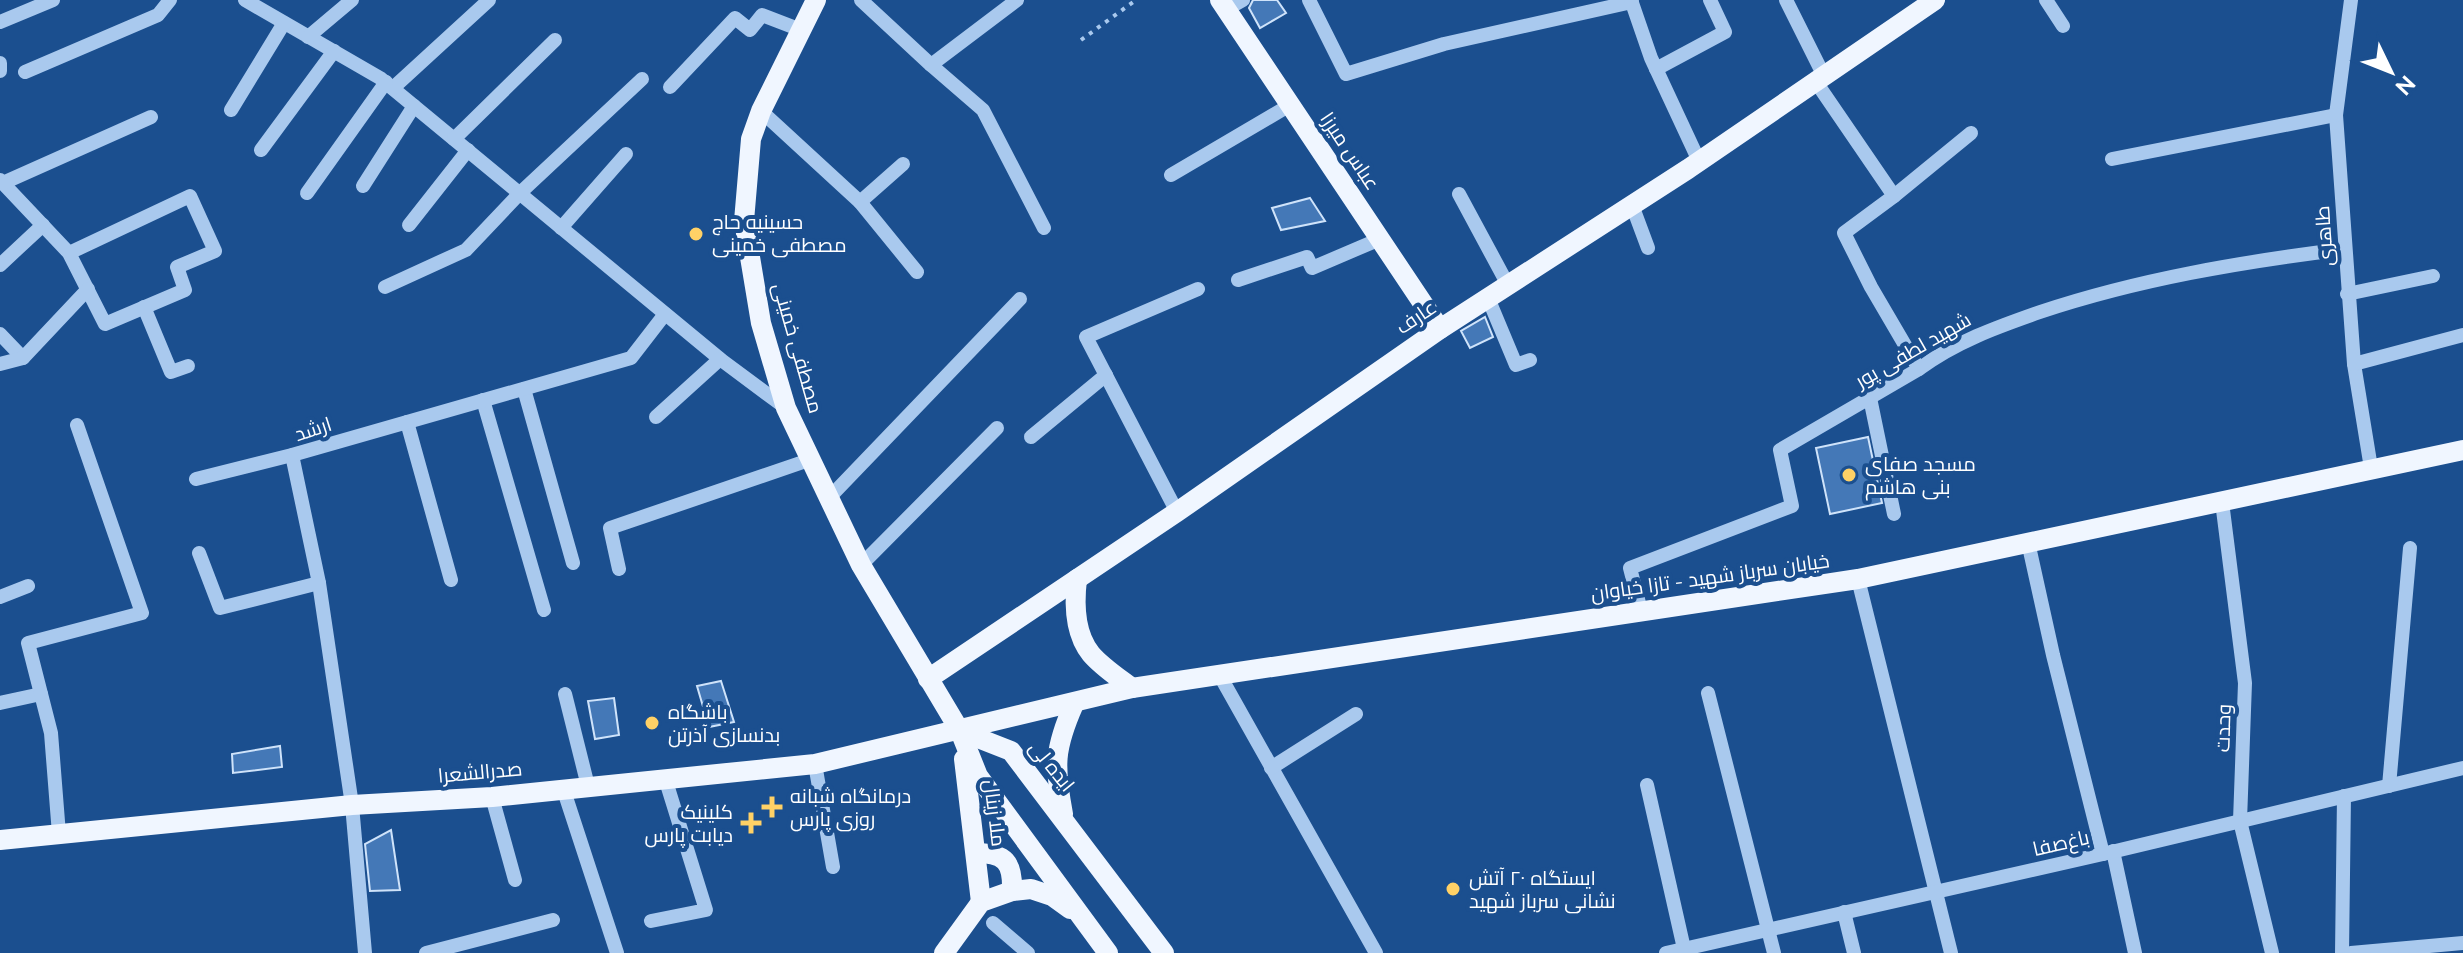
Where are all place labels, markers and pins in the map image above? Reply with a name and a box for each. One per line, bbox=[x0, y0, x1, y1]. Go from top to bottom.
place label: حسینیه حاج مصطفی خمینی bbox=[712, 210, 846, 258]
marker: حسینیه حاج مصطفی خمینی bbox=[687, 225, 705, 243]
place label: مسجد صفای بنی هاشم bbox=[1865, 452, 1976, 501]
marker: مسجد صفای بنی هاشم bbox=[1840, 466, 1858, 484]
place label: باشگاه بدنسازی آذرتن bbox=[668, 700, 780, 748]
marker: باشگاه بدنسازی آذرتن bbox=[643, 714, 661, 732]
place label: درمانگاه شبانه روزی پارس bbox=[790, 784, 911, 832]
marker: درمانگاه شبانه روزی پارس bbox=[761, 796, 783, 818]
place label: کلینیک دیابت پارس bbox=[645, 800, 733, 848]
marker: کلینیک دیابت پارس bbox=[740, 812, 762, 834]
place label: ایستگاه ۲۰ آتش نشانی سرباز شهید bbox=[1469, 866, 1616, 914]
marker: ایستگاه ۲۰ آتش نشانی سرباز شهید bbox=[1444, 880, 1462, 898]

